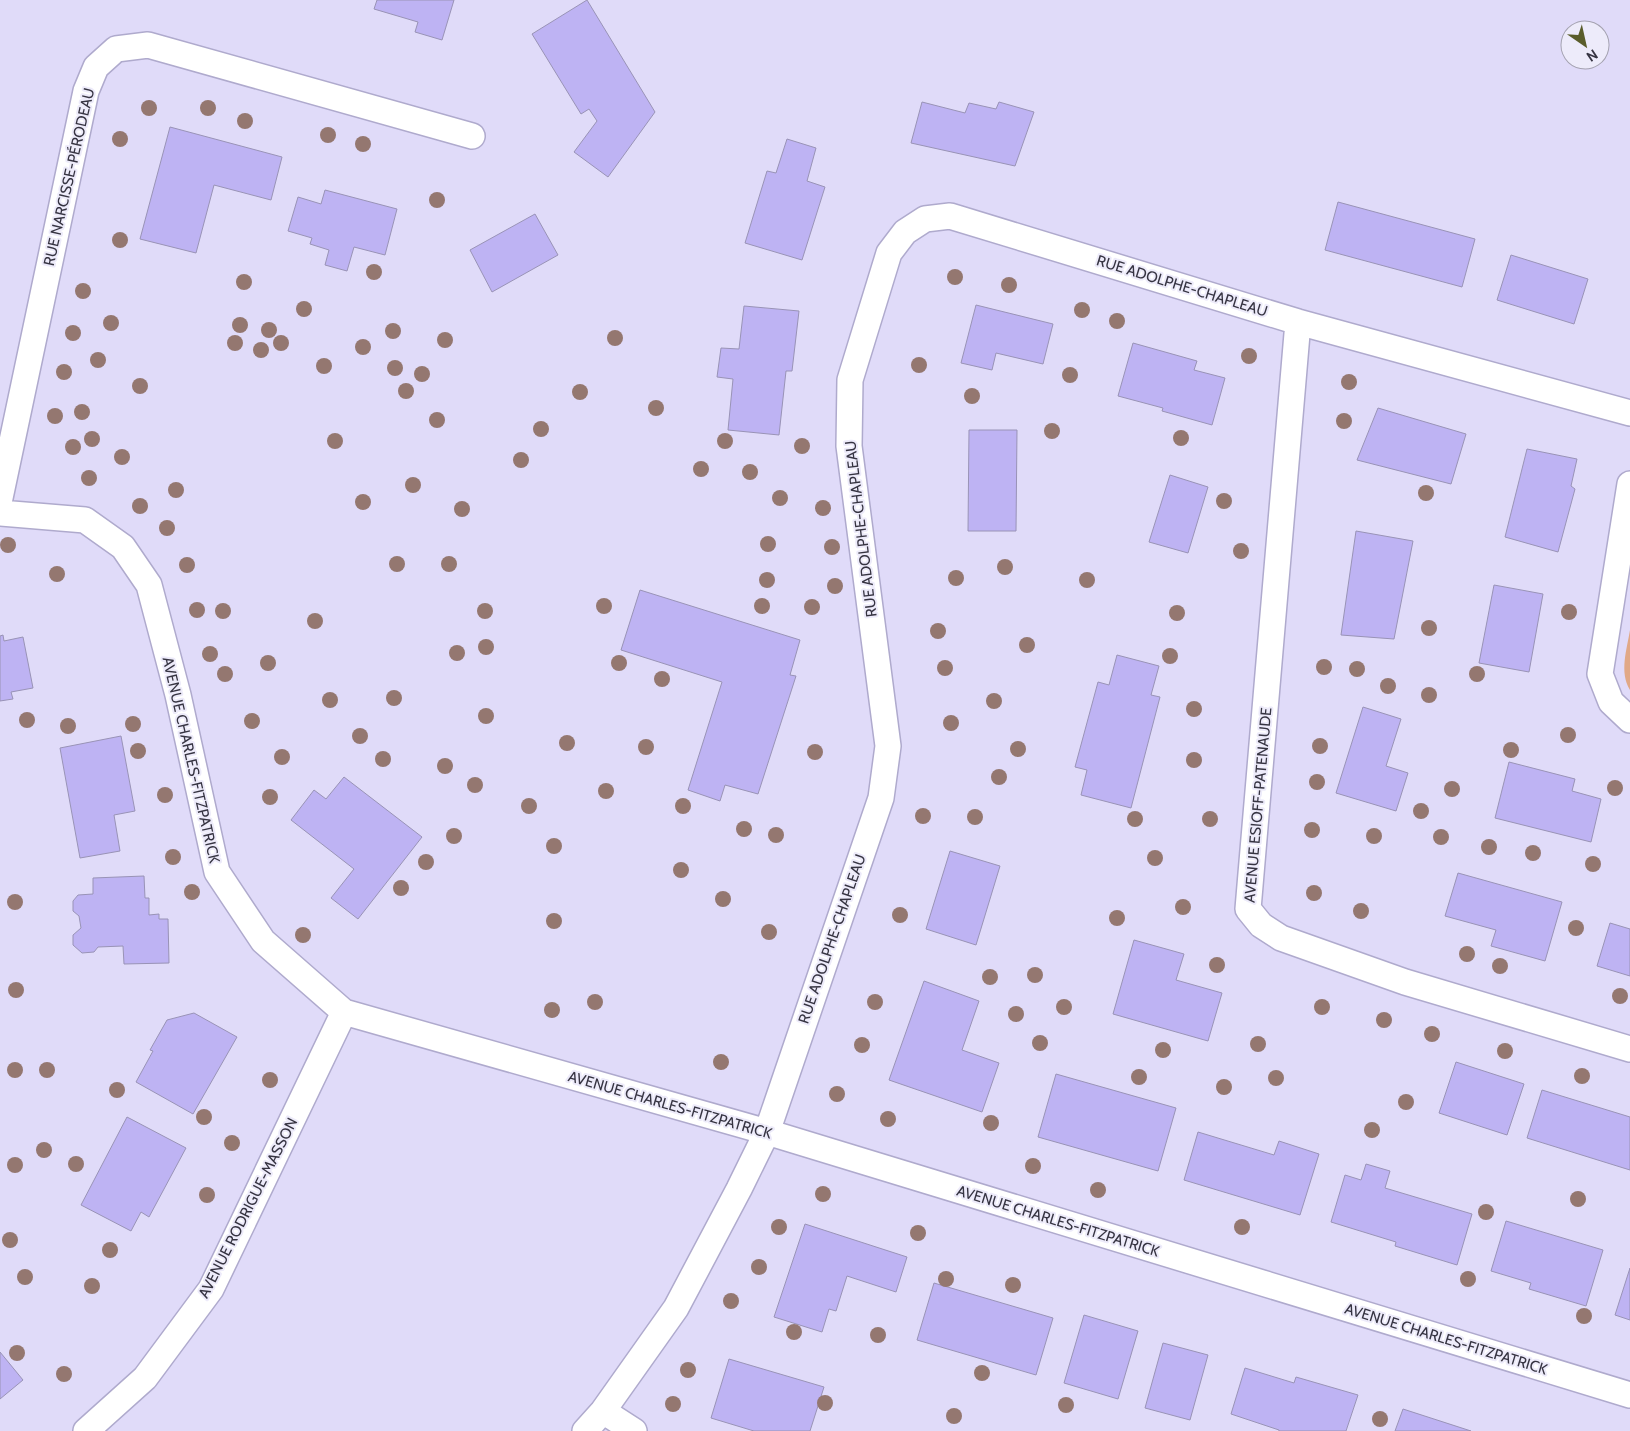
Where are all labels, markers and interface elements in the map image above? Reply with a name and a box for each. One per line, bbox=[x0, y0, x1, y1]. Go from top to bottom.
north arrow bbox=[1560, 20, 1610, 70]
text: N bbox=[1583, 46, 1601, 66]
street label: RUE NARCISSE-PÉRODEAU bbox=[39, 86, 98, 268]
street label: RUE ADOLPHE-CHAPLEAU bbox=[1094, 251, 1270, 321]
street label: RUE ADOLPHE-CHAPLEAU bbox=[841, 440, 881, 618]
street label: AVENUE CHARLES-FITZPATRICK bbox=[158, 655, 224, 865]
street label: AVENUE ESIOFF-PATENAUDE bbox=[1240, 707, 1276, 903]
street label: RUE ADOLPHE-CHAPLEAU bbox=[795, 852, 869, 1026]
street label: AVENUE CHARLES-FITZPATRICK bbox=[566, 1067, 774, 1143]
street label: AVENUE RODRIGUE-MASSON bbox=[195, 1115, 301, 1301]
street label: AVENUE CHARLES-FITZPATRICK bbox=[954, 1182, 1162, 1261]
street label: AVENUE CHARLES-FITZPATRICK bbox=[1342, 1300, 1550, 1379]

